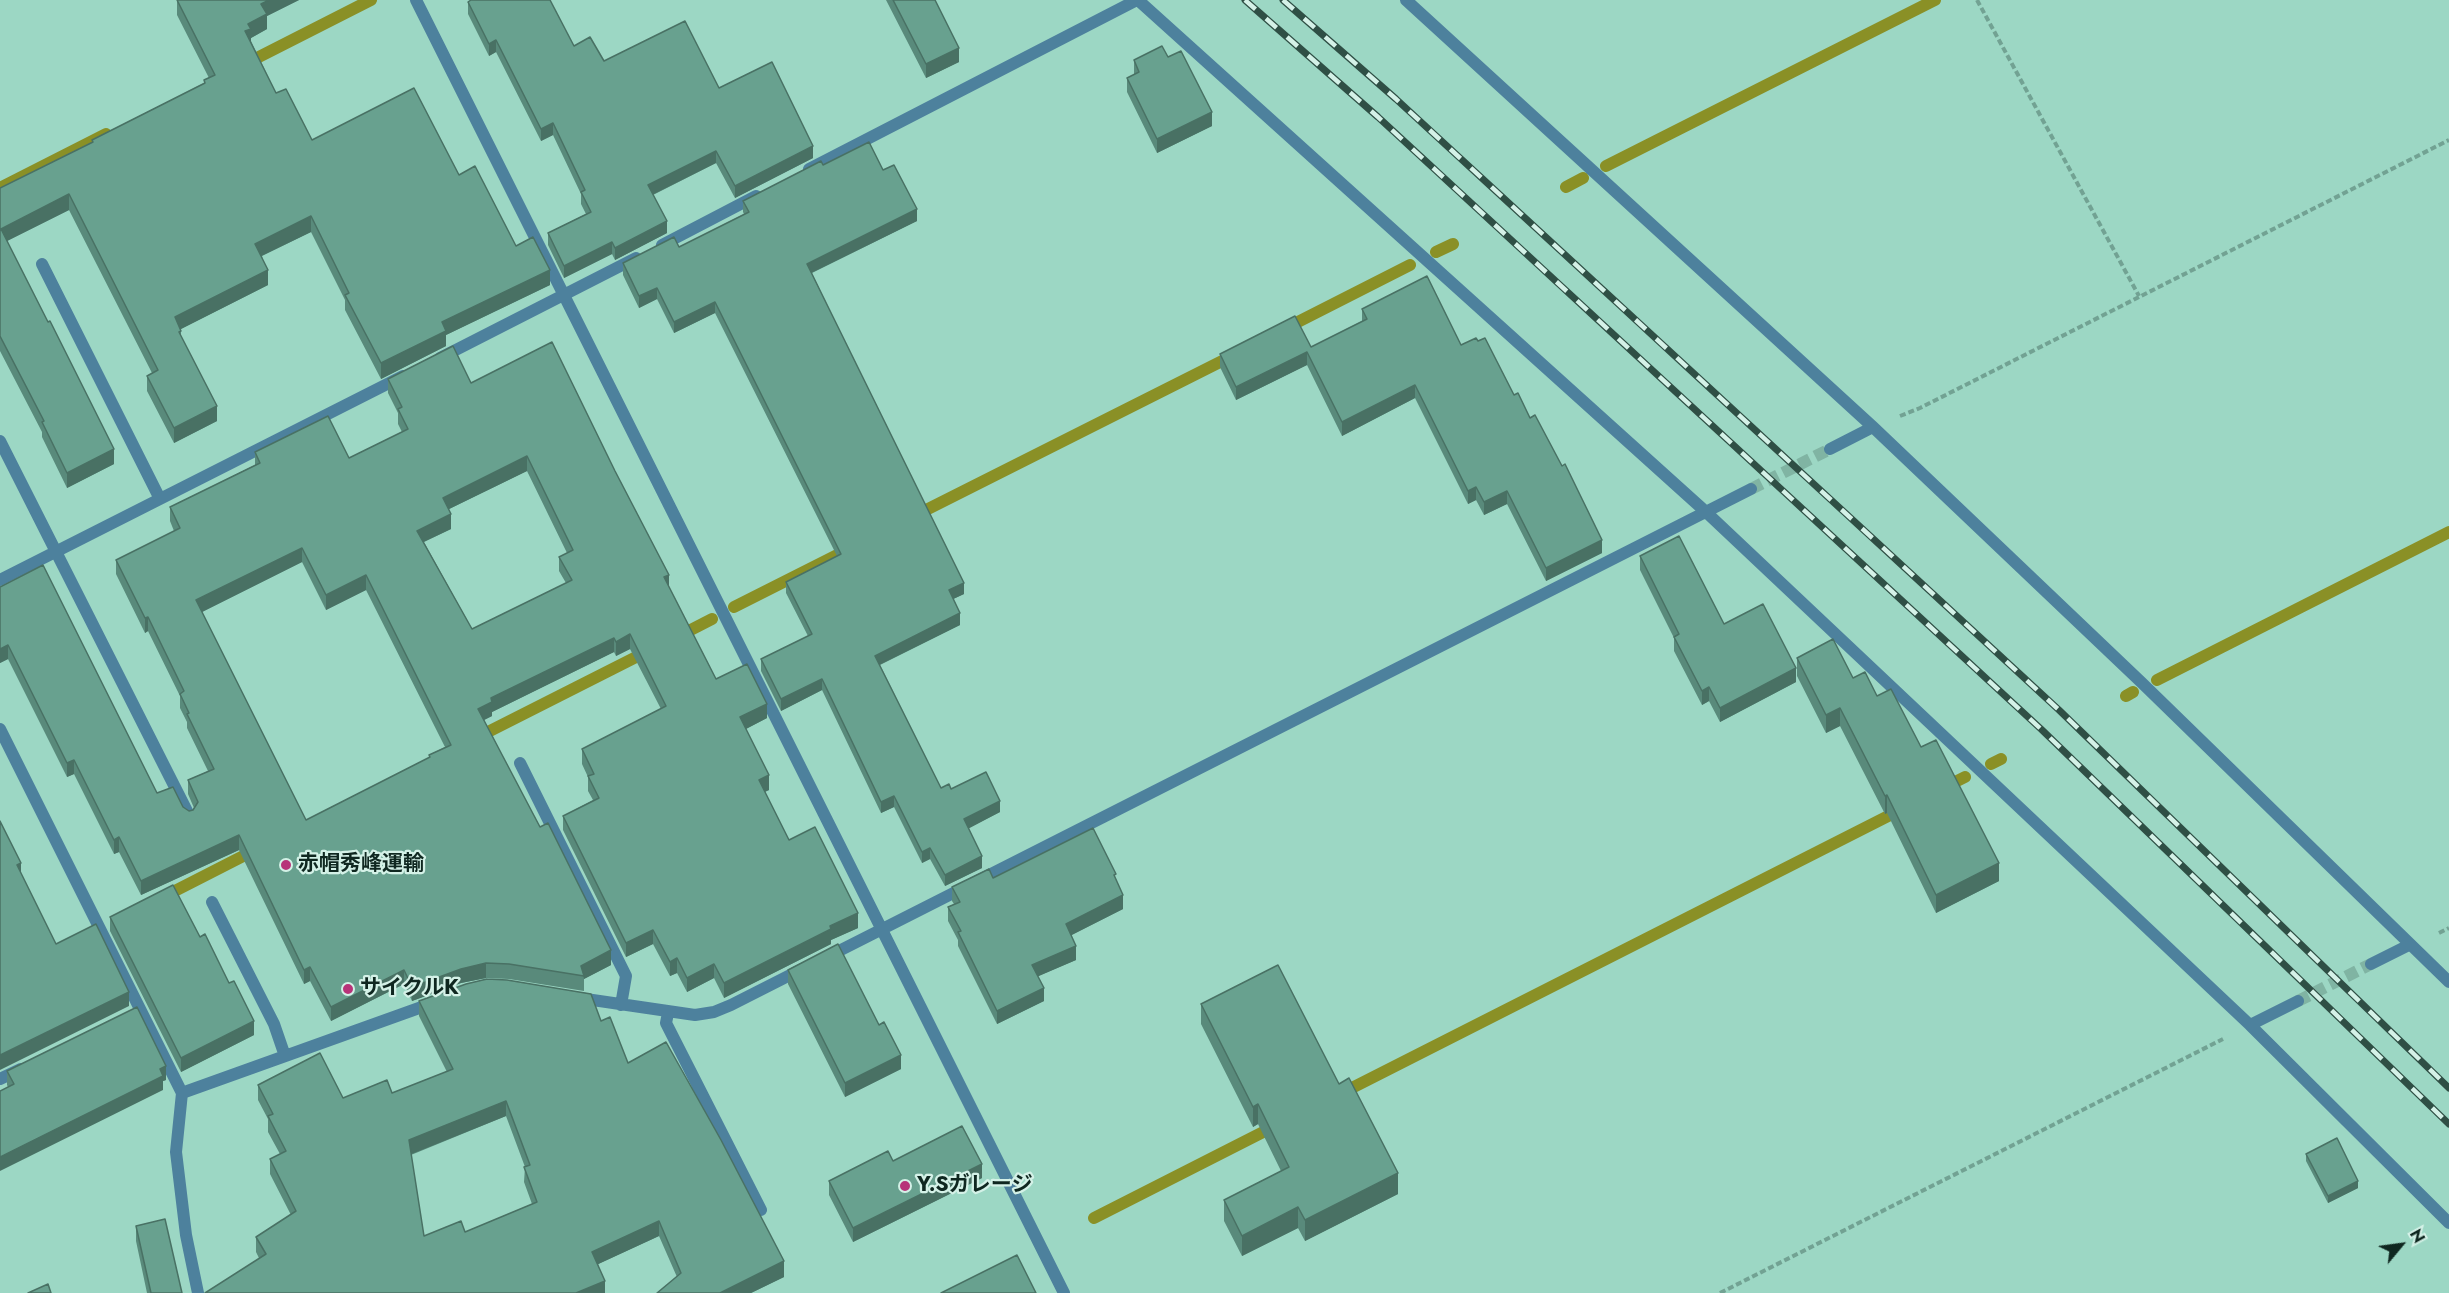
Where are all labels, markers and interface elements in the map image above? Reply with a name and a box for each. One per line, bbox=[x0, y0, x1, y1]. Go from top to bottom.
place label: 赤帽秀峰運輸 bbox=[298, 852, 424, 878]
marker: 赤帽秀峰運輸 bbox=[279, 858, 293, 872]
place label: サイクルK bbox=[360, 976, 459, 1002]
marker: サイクルK bbox=[341, 982, 355, 996]
place label: Y.Sガレージ bbox=[917, 1173, 1033, 1199]
marker: Y.Sガレージ bbox=[898, 1179, 912, 1193]
north arrow bbox=[2371, 1215, 2431, 1275]
text: N bbox=[2404, 1225, 2430, 1247]

